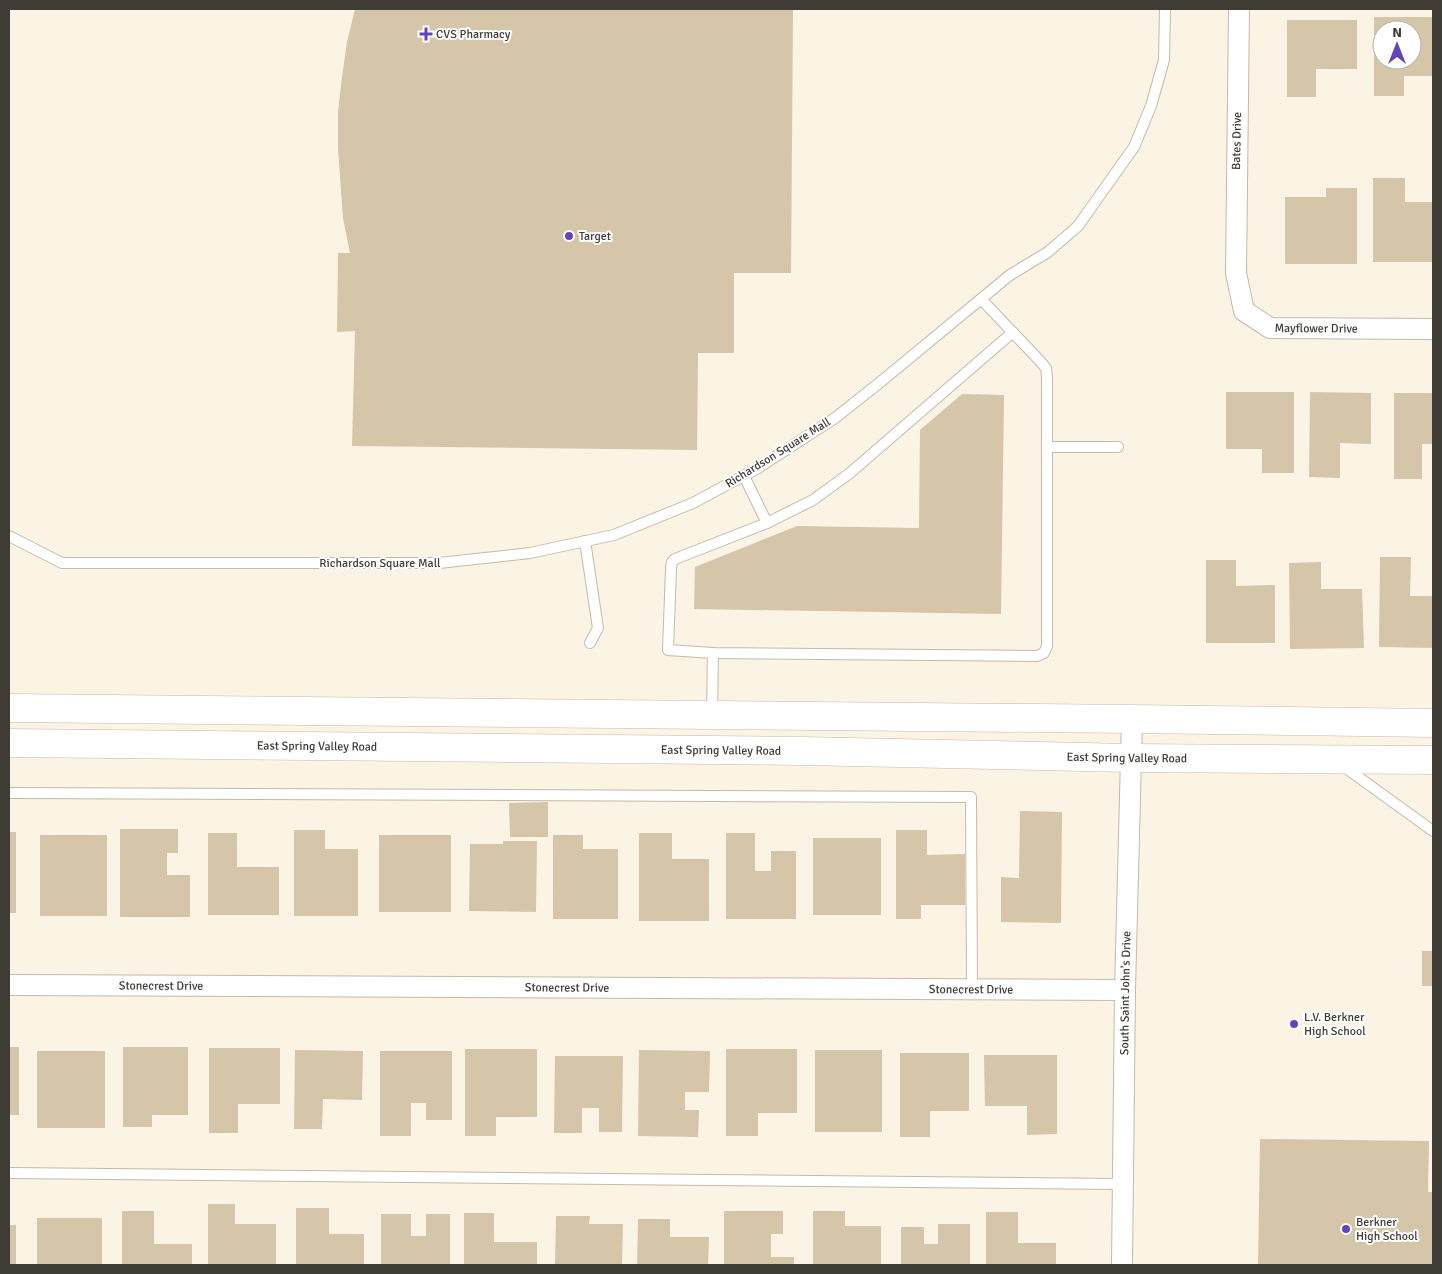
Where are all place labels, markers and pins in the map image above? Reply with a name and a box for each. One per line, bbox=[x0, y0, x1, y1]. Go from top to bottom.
place label: CVS Pharmacy bbox=[436, 27, 511, 42]
marker: CVS Pharmacy bbox=[420, 28, 432, 40]
place label: Target bbox=[579, 229, 611, 244]
marker: Target bbox=[563, 230, 575, 242]
place label: L.V. Berkner High School bbox=[1304, 1010, 1366, 1039]
marker: L.V. Berkner High School bbox=[1288, 1018, 1300, 1030]
place label: Berkner High School bbox=[1356, 1215, 1418, 1244]
marker: Berkner High School bbox=[1340, 1223, 1352, 1235]

